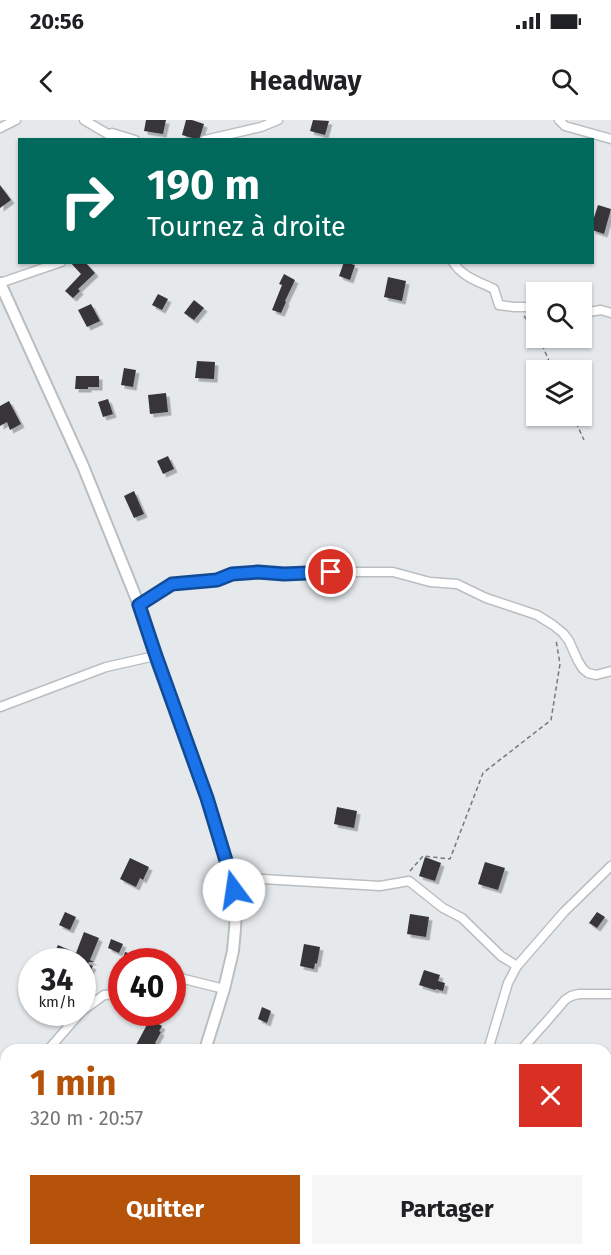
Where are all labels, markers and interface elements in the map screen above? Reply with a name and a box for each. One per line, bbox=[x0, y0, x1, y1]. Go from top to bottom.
text: 20:56 bbox=[30, 8, 84, 35]
icon: back bbox=[30, 65, 63, 98]
text: Headway bbox=[250, 65, 361, 97]
icon: search bbox=[548, 65, 581, 98]
text: 190 m bbox=[147, 160, 260, 210]
icon: right bbox=[48, 162, 126, 240]
text: Tournez à droite bbox=[147, 211, 346, 243]
map controls bbox=[526, 282, 592, 426]
button: search bbox=[526, 282, 592, 348]
button: layers bbox=[526, 360, 592, 426]
pin bbox=[305, 546, 356, 597]
icon: arrive bbox=[314, 555, 347, 588]
position arrow bbox=[202, 858, 266, 922]
speed limit sign: 40 bbox=[108, 948, 186, 1026]
text: 34 bbox=[41, 962, 73, 998]
text: km/h bbox=[38, 993, 76, 1011]
text: 1 min bbox=[30, 1061, 117, 1105]
button: close bbox=[519, 1064, 582, 1127]
text: 320 m · 20:57 bbox=[30, 1106, 143, 1130]
button: Quitter bbox=[30, 1175, 300, 1244]
button: Partager bbox=[312, 1175, 582, 1244]

